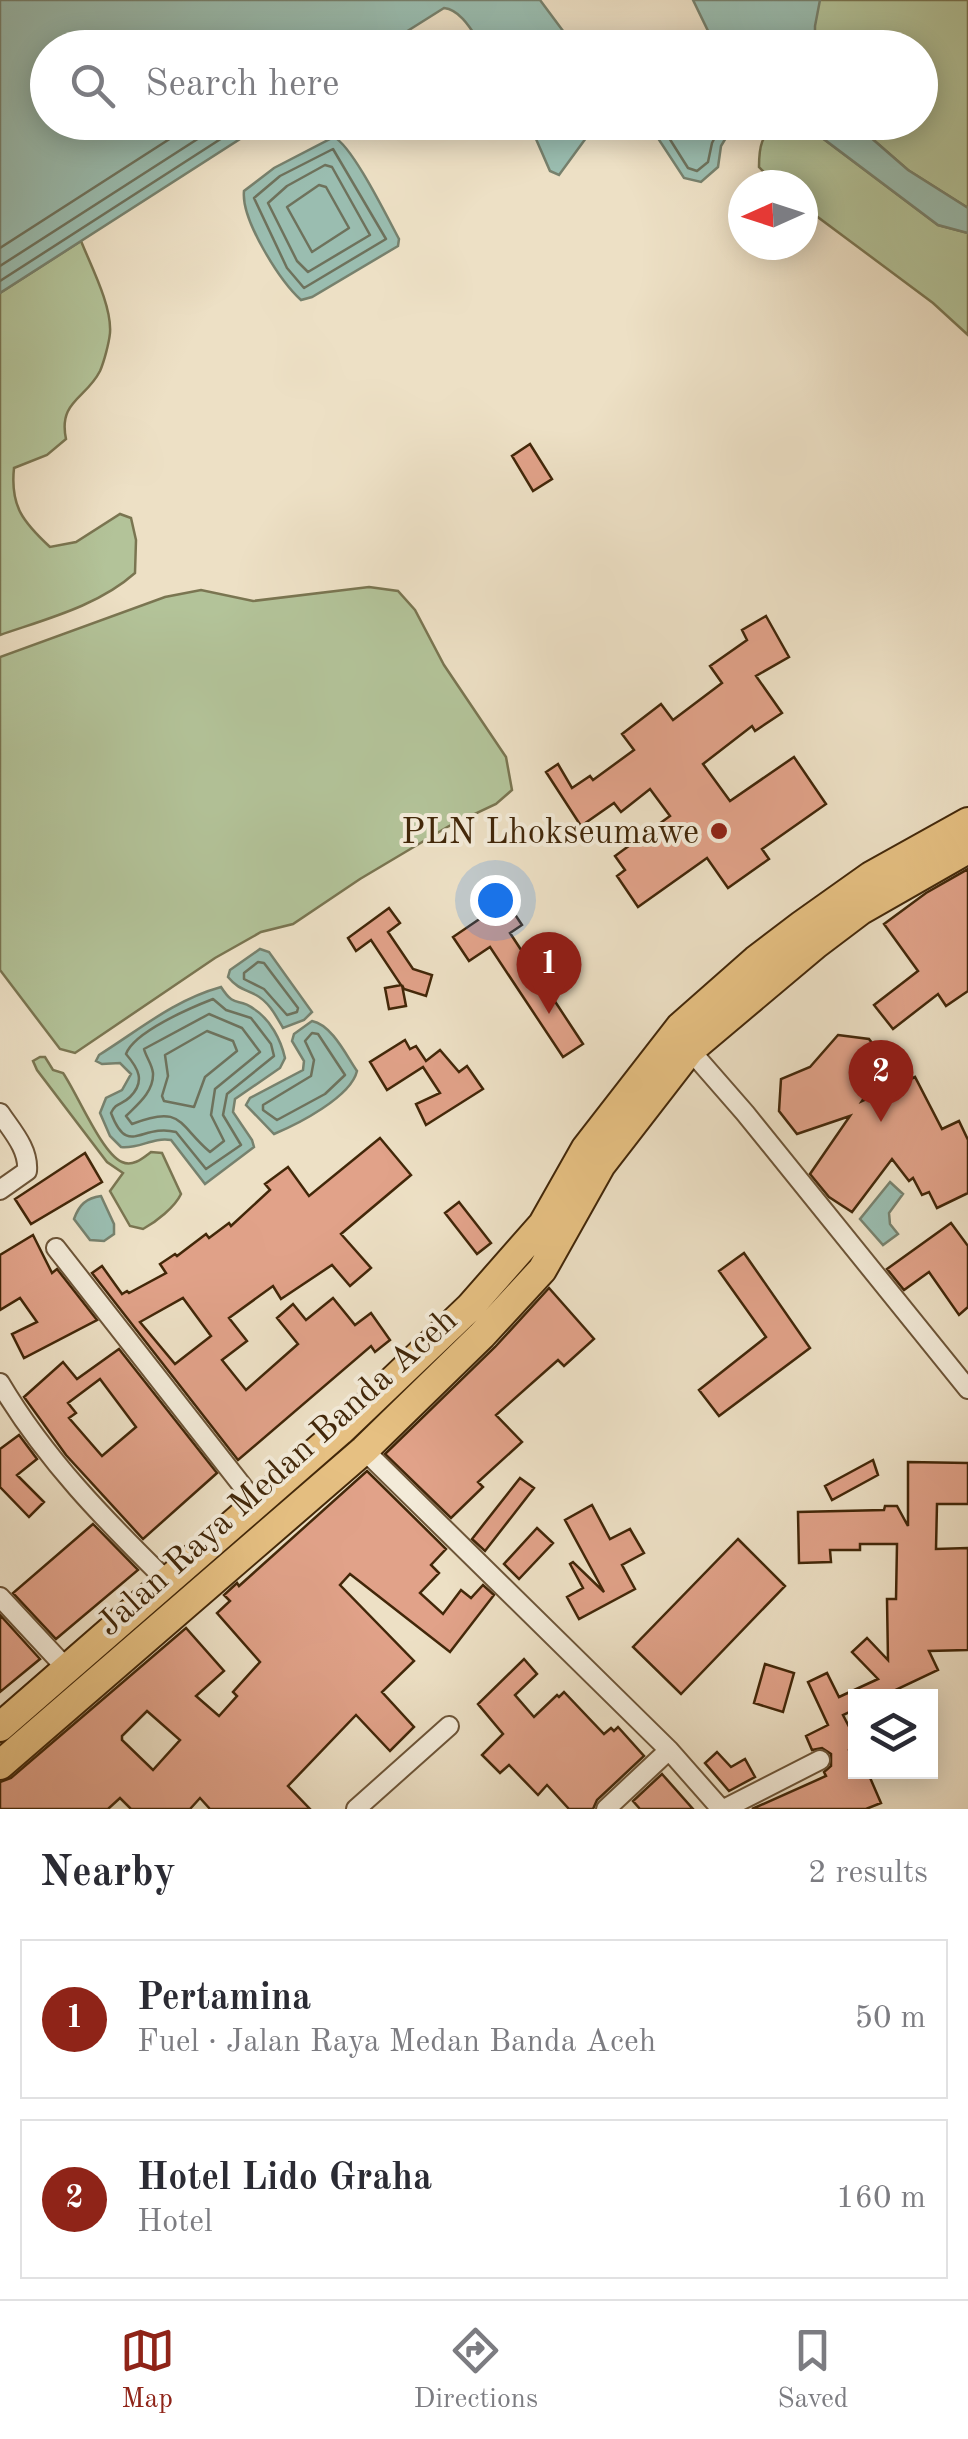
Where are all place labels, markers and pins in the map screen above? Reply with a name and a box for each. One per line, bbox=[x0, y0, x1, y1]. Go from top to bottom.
place label: PLN Lhokseumawe bbox=[401, 816, 699, 851]
marker: PLN Lhokseumawe bbox=[708, 820, 730, 842]
pin: 1 bbox=[516, 932, 582, 1014]
pin: 2 bbox=[848, 1040, 914, 1122]

